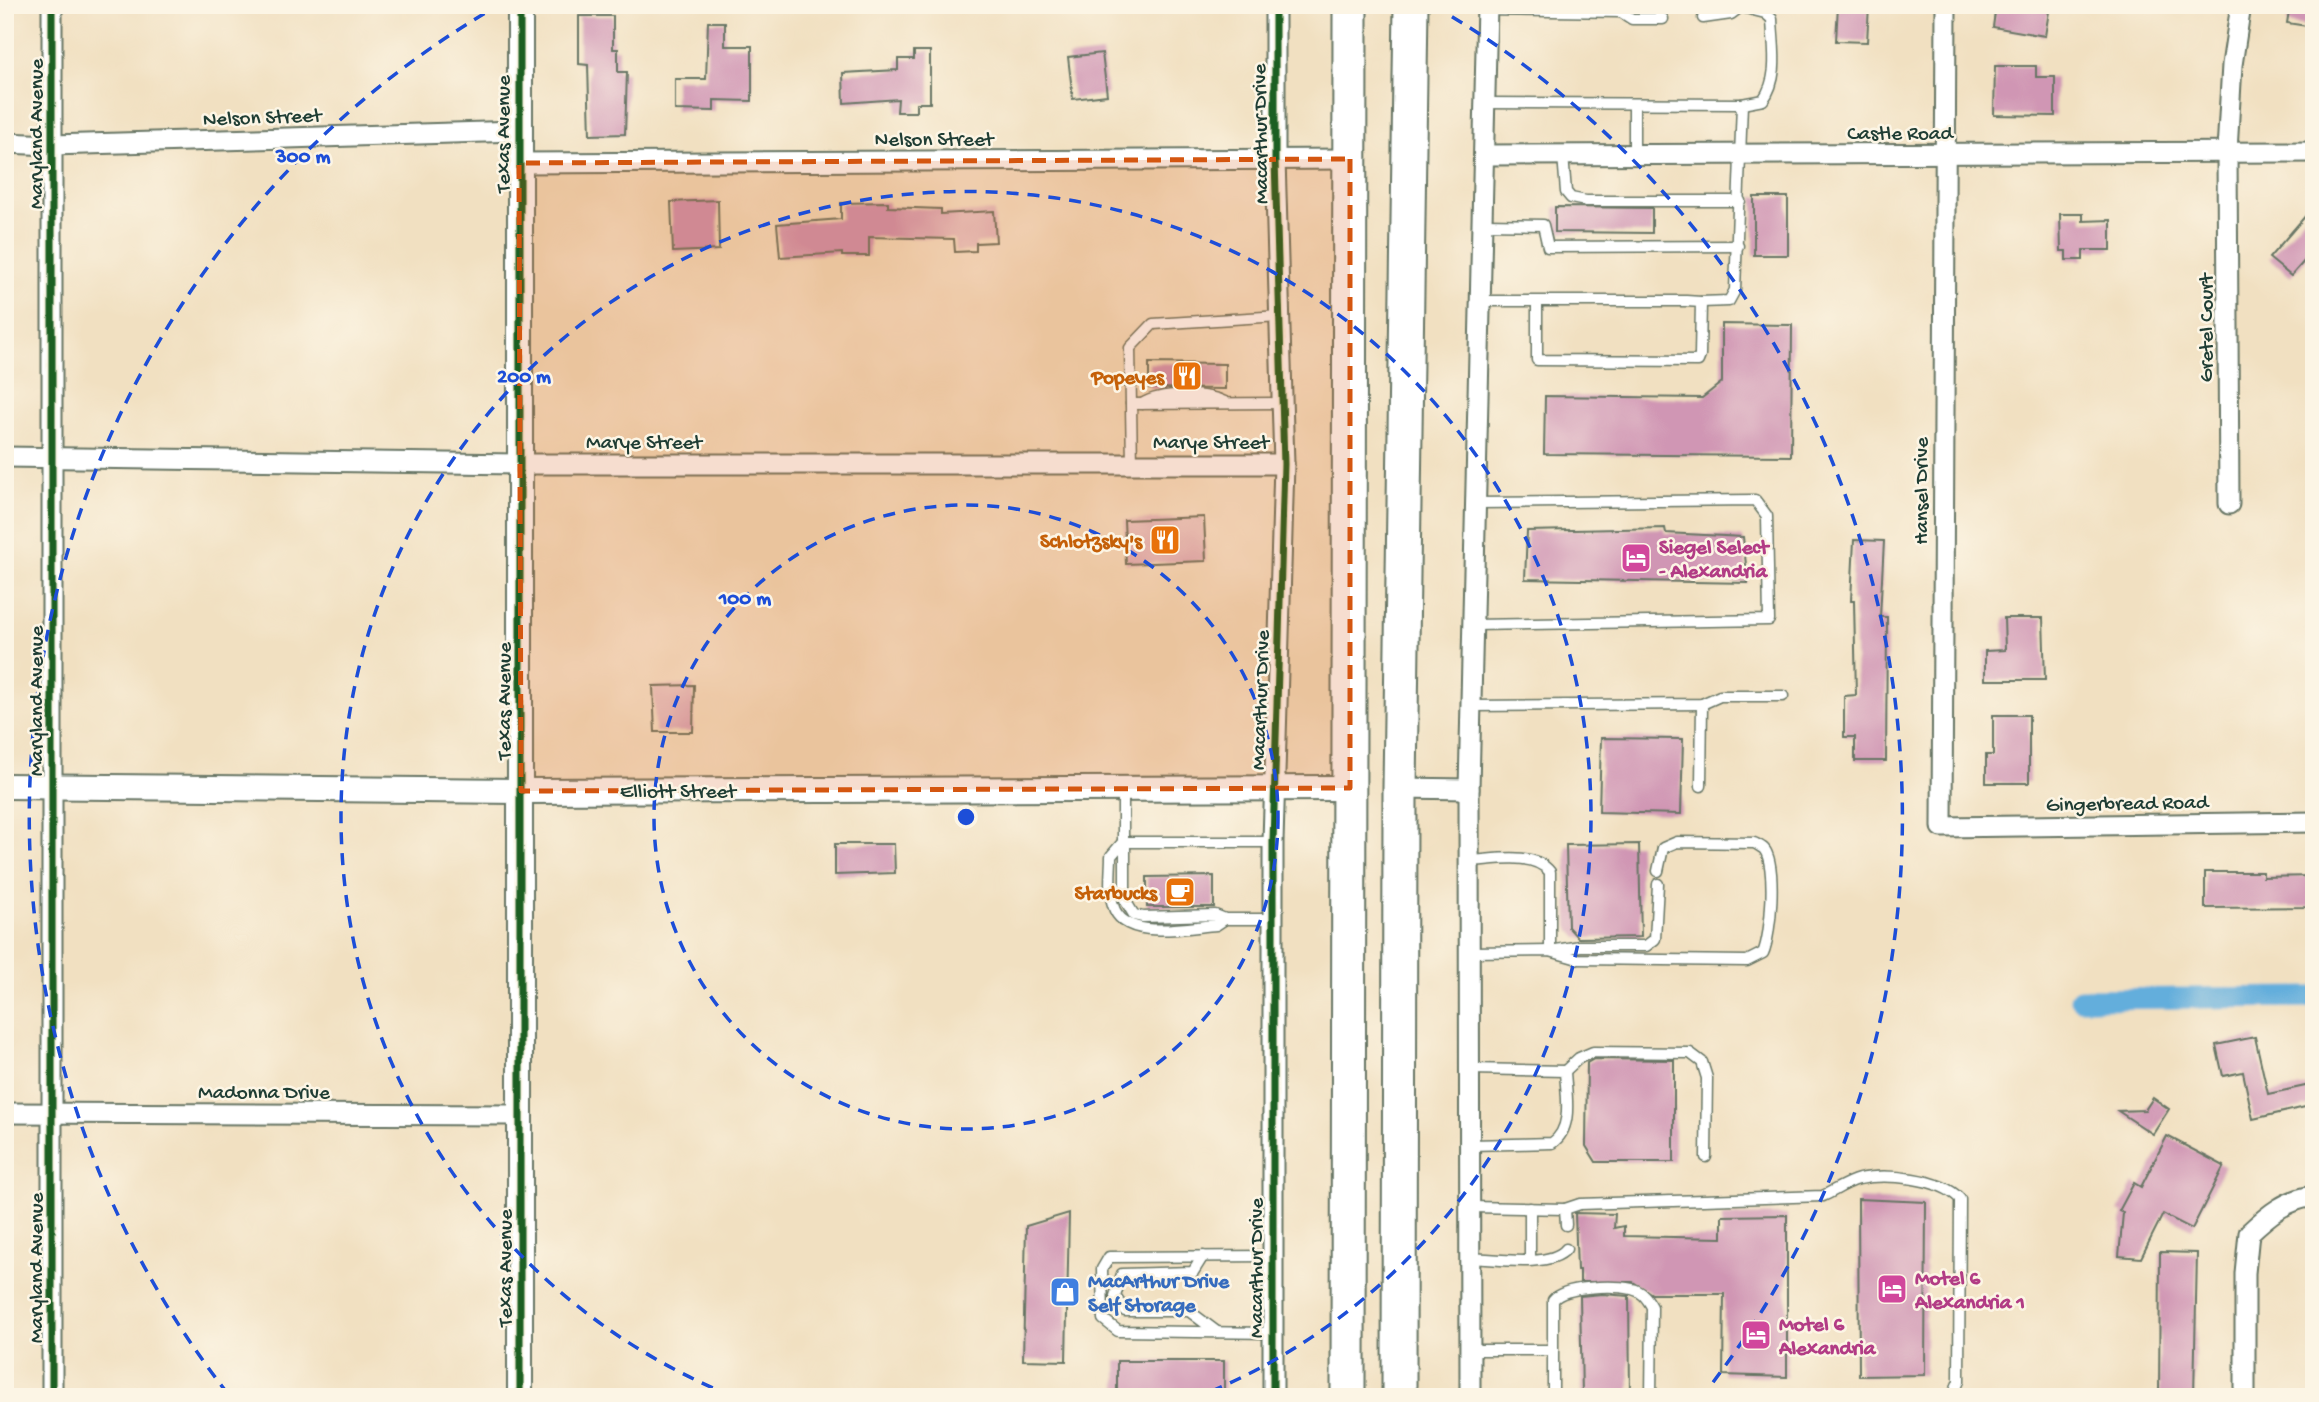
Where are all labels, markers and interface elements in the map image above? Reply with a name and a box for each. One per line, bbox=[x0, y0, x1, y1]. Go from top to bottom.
street label: Maryland Avenue bbox=[26, 57, 51, 209]
street label: Macarthur Drive bbox=[1249, 62, 1276, 204]
street label: Texas Avenue bbox=[493, 74, 518, 194]
street label: Nelson Street bbox=[202, 105, 324, 134]
street label: Castle Road bbox=[1847, 123, 1955, 148]
street label: Nelson Street bbox=[875, 129, 996, 154]
text: 300 m bbox=[275, 146, 330, 171]
street label: Gretel Court bbox=[2196, 271, 2221, 382]
restaurant icon: Popeyes bbox=[1170, 359, 1204, 393]
text: 200 m bbox=[497, 366, 551, 391]
place label: Popeyes bbox=[1090, 367, 1165, 392]
street label: Marye Street bbox=[586, 432, 704, 457]
street label: Marye Street bbox=[1153, 432, 1271, 457]
street label: Hansel Drive bbox=[1911, 436, 1936, 545]
restaurant icon: Schlotzsky's bbox=[1148, 523, 1182, 557]
place label: Schlotzsky's bbox=[1040, 531, 1143, 556]
place label: Siegel Select - Alexandria bbox=[1659, 537, 1771, 586]
hotel icon: Siegel Select - Alexandria bbox=[1619, 541, 1653, 575]
text: 100 m bbox=[718, 588, 771, 613]
street label: Maryland Avenue bbox=[26, 624, 51, 776]
street label: Macarthur Drive bbox=[1248, 628, 1277, 771]
street label: Texas Avenue bbox=[494, 641, 519, 761]
street label: Elliott Street bbox=[620, 781, 738, 806]
street label: Gingerbread Road bbox=[2046, 792, 2210, 819]
centre of rings bbox=[954, 805, 978, 829]
cafe icon: Starbucks bbox=[1163, 875, 1197, 909]
place label: Starbucks bbox=[1074, 883, 1158, 908]
street label: Madonna Drive bbox=[198, 1082, 331, 1107]
street label: Maryland Avenue bbox=[26, 1191, 51, 1343]
street label: Macarthur Drive bbox=[1246, 1197, 1271, 1338]
street label: Texas Avenue bbox=[495, 1208, 520, 1328]
place label: Motel 6 Alexandria 1 bbox=[1914, 1268, 2025, 1317]
place label: MacArthur Drive Self Storage bbox=[1088, 1271, 1230, 1320]
hotel icon: Motel 6 Alexandria 1 bbox=[1875, 1272, 1909, 1306]
shop icon: MacArthur Drive Self Storage bbox=[1048, 1275, 1082, 1309]
place label: Motel 6 Alexandria bbox=[1778, 1314, 1877, 1363]
hotel icon: Motel 6 Alexandria bbox=[1739, 1318, 1773, 1352]

